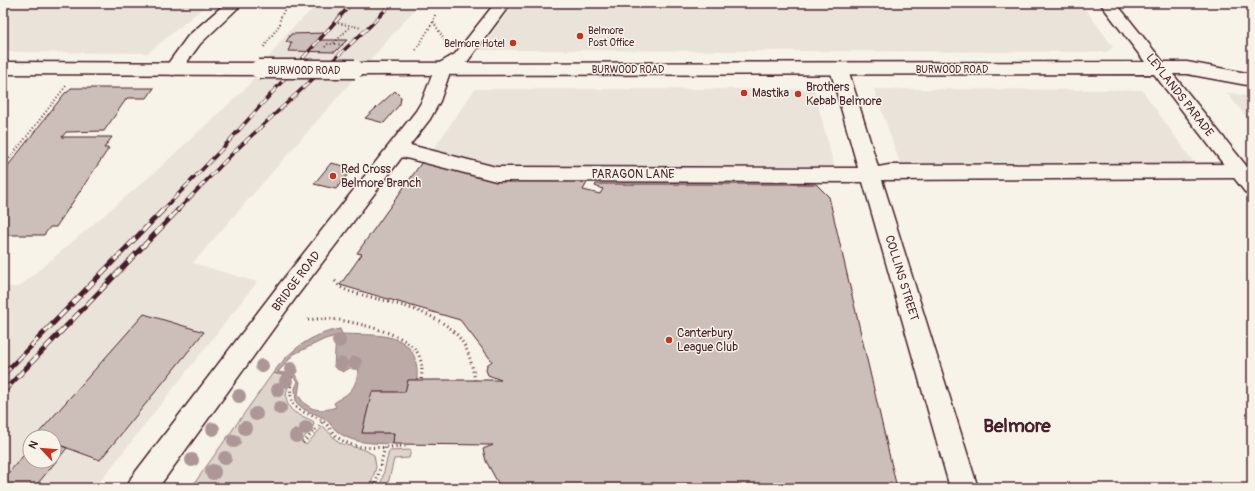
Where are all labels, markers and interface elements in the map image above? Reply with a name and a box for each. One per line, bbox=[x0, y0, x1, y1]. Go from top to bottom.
place label: Belmore Post Office bbox=[588, 25, 634, 49]
marker: Belmore Post Office bbox=[575, 31, 585, 41]
place label: Belmore Hotel bbox=[444, 38, 505, 50]
marker: Belmore Hotel bbox=[508, 38, 518, 48]
street label: LEYLANDS PARADE bbox=[1142, 51, 1217, 140]
street label: BURWOOD ROAD bbox=[592, 64, 664, 76]
street label: BURWOOD ROAD bbox=[916, 64, 988, 76]
street label: BURWOOD ROAD bbox=[268, 65, 340, 77]
place label: Brothers Kebab Belmore bbox=[806, 80, 882, 109]
place label: Mastika bbox=[752, 86, 790, 101]
marker: Mastika bbox=[739, 88, 749, 98]
marker: Brothers Kebab Belmore bbox=[793, 89, 803, 99]
place label: Red Cross Belmore Branch bbox=[341, 162, 421, 191]
street label: PARAGON LANE bbox=[591, 167, 675, 182]
marker: Red Cross Belmore Branch bbox=[328, 171, 338, 181]
street label: COLLINS STREET bbox=[881, 233, 922, 323]
street label: BRIDGE ROAD bbox=[269, 248, 324, 314]
place label: Canterbury League Club bbox=[677, 326, 738, 355]
marker: Canterbury League Club bbox=[664, 335, 674, 345]
district label: Belmore bbox=[983, 414, 1051, 438]
north arrow bbox=[22, 429, 62, 469]
text: N bbox=[26, 438, 41, 451]

